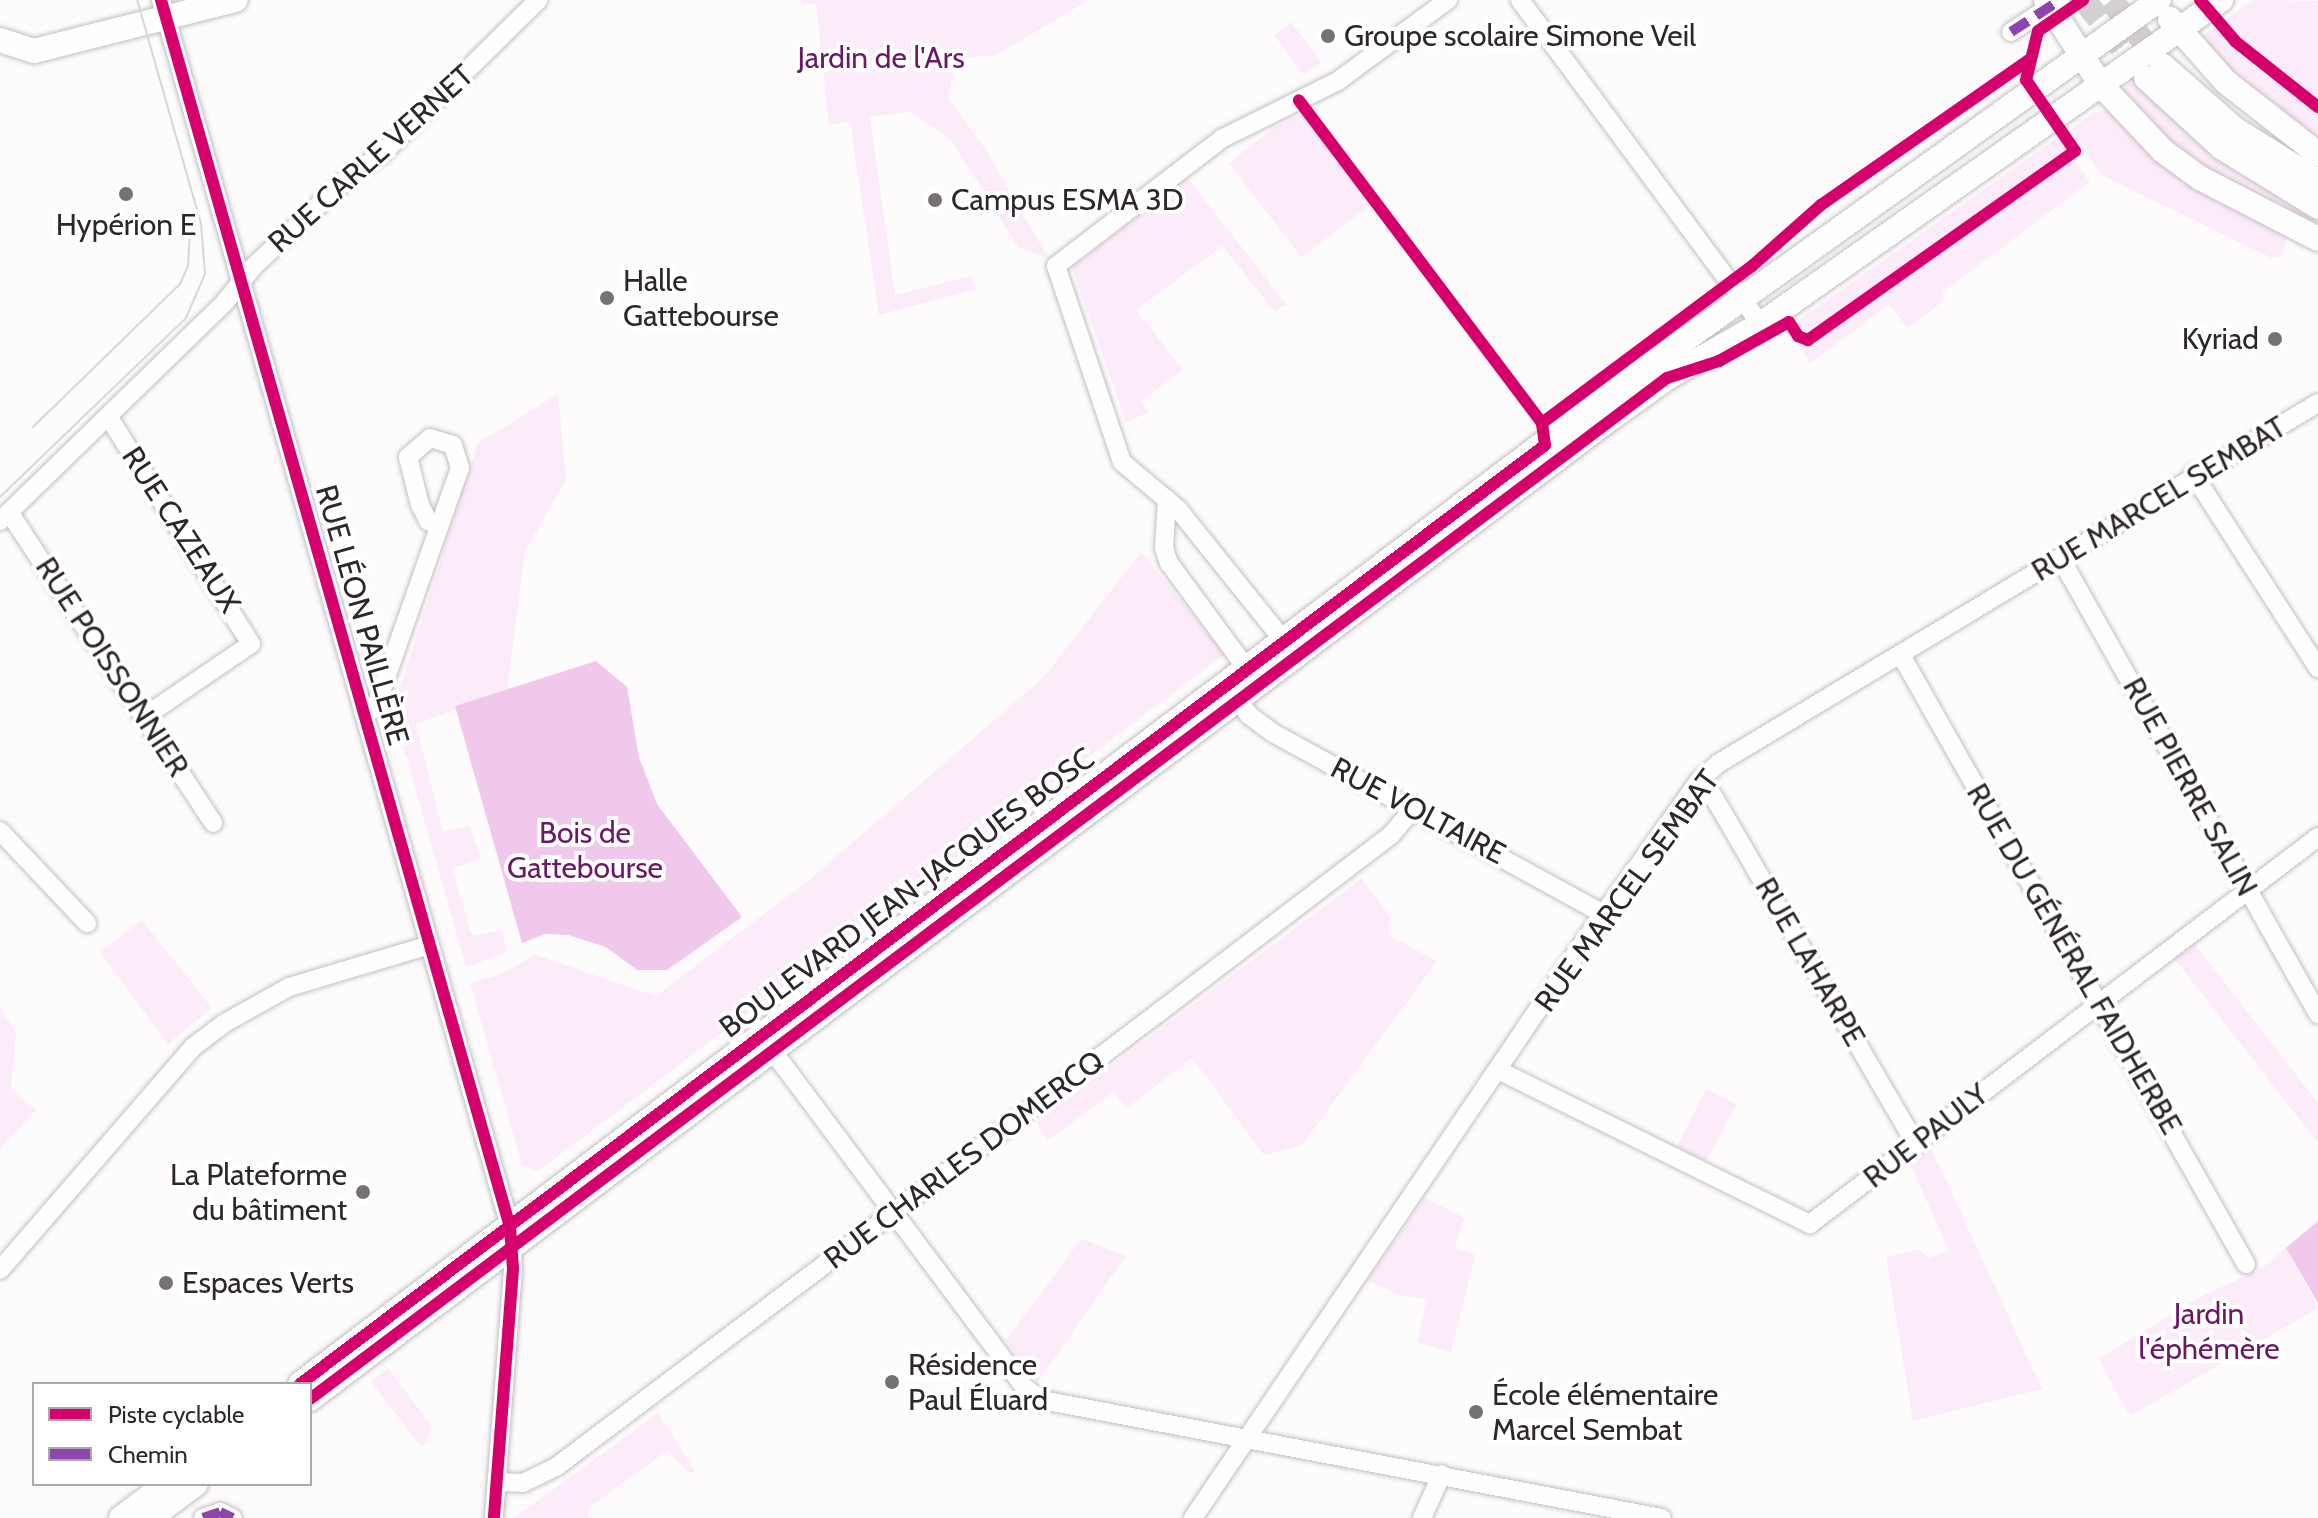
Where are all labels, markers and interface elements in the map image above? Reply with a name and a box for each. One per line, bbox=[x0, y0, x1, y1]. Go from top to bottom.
place label: Groupe scolaire Simone Veil bbox=[1344, 18, 1696, 54]
marker: Groupe scolaire Simone Veil bbox=[1319, 27, 1337, 45]
park label: Jardin de l'Ars bbox=[797, 40, 965, 76]
street label: RUE CARLE VERNET bbox=[261, 58, 481, 260]
place label: Campus ESMA 3D bbox=[951, 182, 1184, 218]
marker: Hypérion E bbox=[117, 185, 135, 203]
marker: Campus ESMA 3D bbox=[926, 191, 944, 209]
place label: Hypérion E bbox=[56, 207, 196, 243]
place label: Halle Gattebourse bbox=[623, 263, 779, 334]
marker: Halle Gattebourse bbox=[598, 289, 616, 307]
place label: Kyriad bbox=[2182, 321, 2259, 357]
marker: Kyriad bbox=[2266, 330, 2284, 348]
street label: RUE MARCEL SEMBAT bbox=[2025, 409, 2293, 589]
street label: RUE CAZEAUX bbox=[114, 440, 248, 620]
street label: RUE LÉON PAILLÈRE bbox=[308, 481, 416, 749]
street label: RUE POISSONNIER bbox=[28, 551, 196, 783]
street label: RUE PIERRE SALIN bbox=[2115, 672, 2265, 902]
street label: BOULEVARD JEAN-JACQUES BOSC bbox=[713, 740, 1101, 1046]
street label: RUE VOLTAIRE bbox=[1325, 750, 1511, 872]
street label: RUE MARCEL SEMBAT bbox=[1527, 763, 1727, 1019]
street label: RUE DU GÉNÉRAL FAIDHERBE bbox=[1959, 777, 2189, 1141]
park label: Bois de Gattebourse bbox=[507, 815, 663, 886]
street label: RUE LAHARPE bbox=[1747, 871, 1873, 1053]
street label: RUE CHARLES DOMERCQ bbox=[817, 1043, 1111, 1277]
street label: RUE PAULY bbox=[1857, 1076, 1995, 1196]
place label: La Plateforme du bâtiment bbox=[170, 1157, 347, 1228]
marker: La Plateforme du bâtiment bbox=[354, 1183, 372, 1201]
place label: Espaces Verts bbox=[182, 1265, 354, 1301]
marker: Espaces Verts bbox=[157, 1274, 175, 1292]
park label: Jardin l'éphémère bbox=[2138, 1296, 2280, 1366]
place label: Résidence Paul Éluard bbox=[908, 1347, 1048, 1418]
marker: Résidence Paul Éluard bbox=[883, 1373, 901, 1391]
place label: École élémentaire Marcel Sembat bbox=[1492, 1377, 1718, 1448]
legend bbox=[32, 1382, 312, 1486]
text: Piste cyclable bbox=[108, 1400, 244, 1429]
marker: École élémentaire Marcel Sembat bbox=[1467, 1403, 1485, 1421]
text: Chemin bbox=[108, 1440, 188, 1469]

